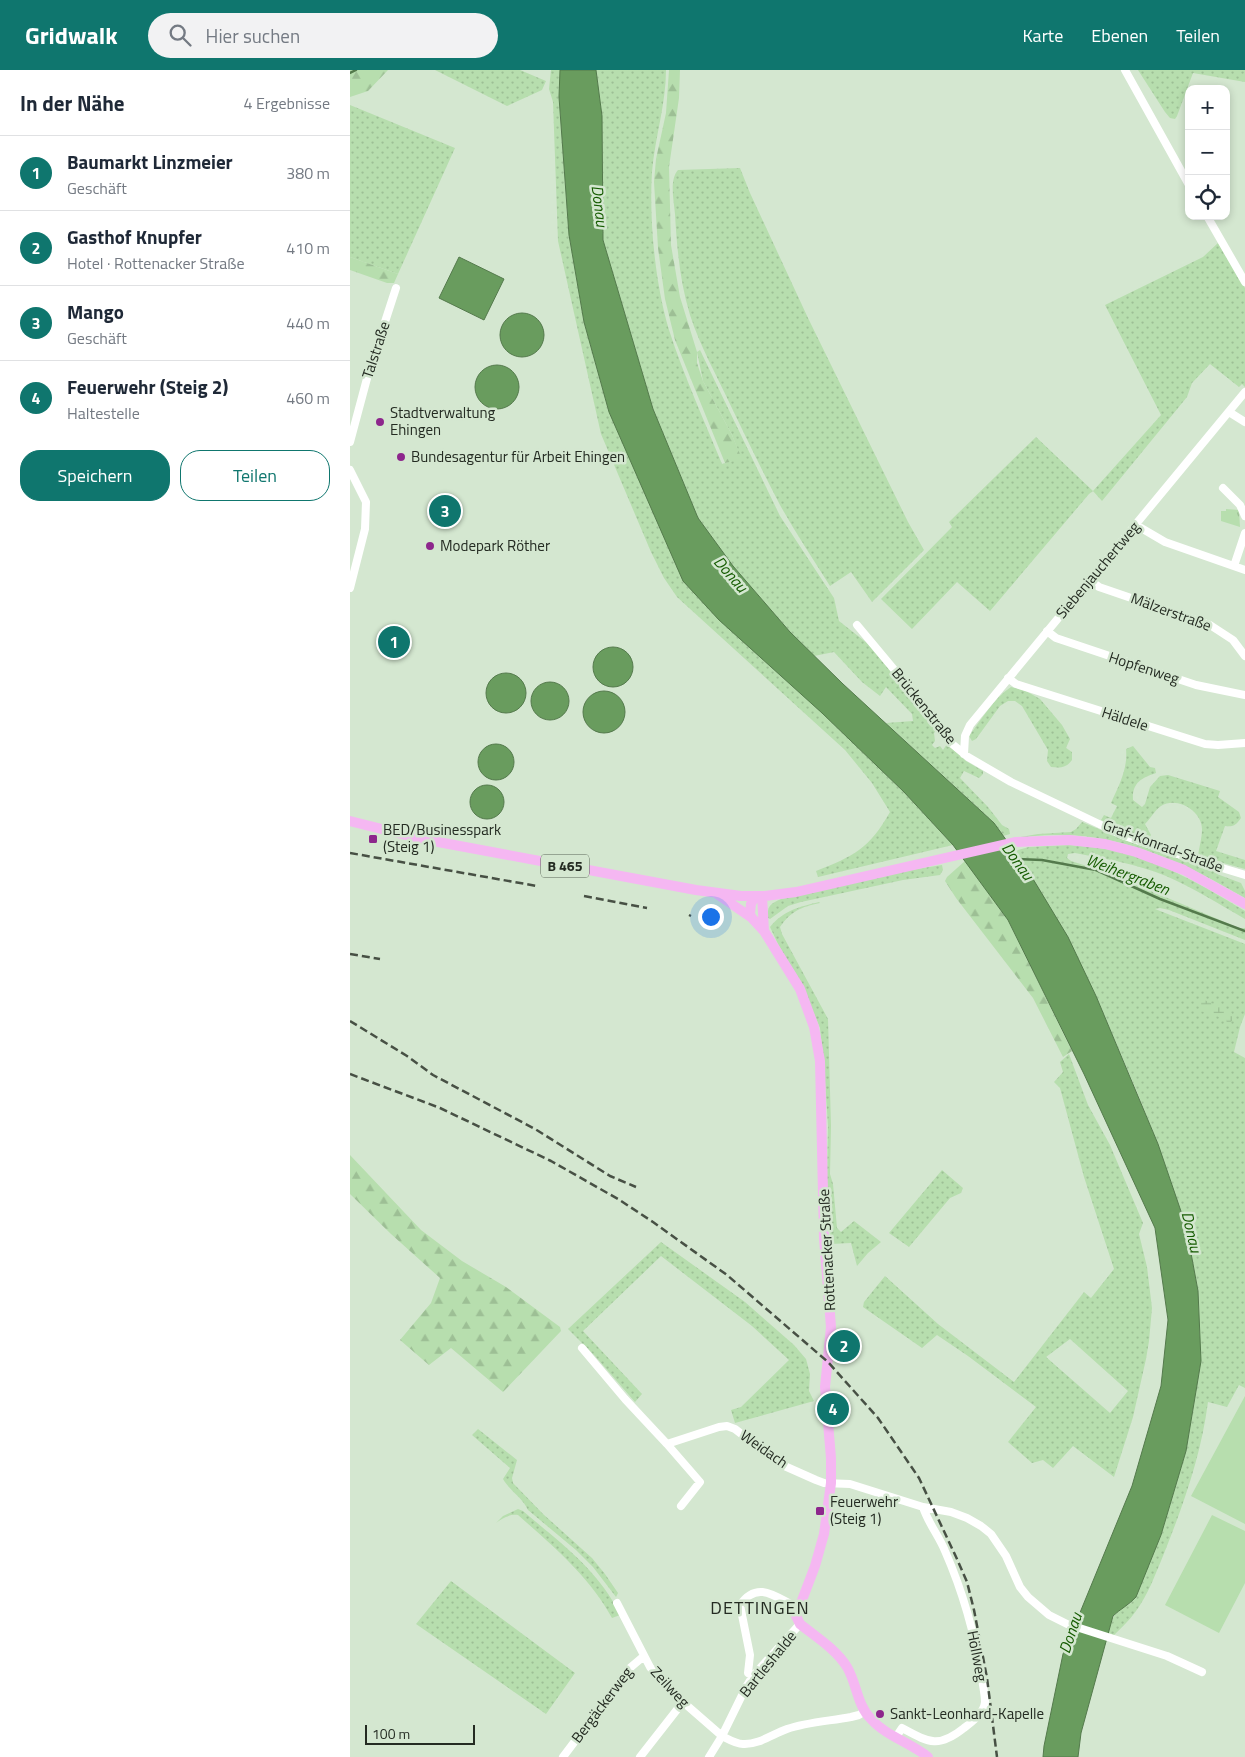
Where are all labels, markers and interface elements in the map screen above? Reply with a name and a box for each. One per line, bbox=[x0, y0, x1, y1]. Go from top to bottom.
search box bbox=[148, 13, 498, 58]
text: Gridwalk bbox=[25, 17, 118, 53]
icon: search bbox=[166, 21, 194, 49]
text: Hier suchen bbox=[206, 21, 300, 50]
text: Karte bbox=[1022, 22, 1063, 49]
text: Ebenen bbox=[1091, 22, 1148, 49]
text: Teilen bbox=[1176, 22, 1220, 49]
map controls bbox=[1185, 85, 1230, 220]
button: + bbox=[1185, 85, 1230, 130]
text: In der Nähe bbox=[20, 87, 125, 119]
text: 4 Ergebnisse bbox=[243, 91, 330, 115]
button: − bbox=[1185, 130, 1230, 175]
text: Baumarkt Linzmeier bbox=[67, 147, 233, 176]
text: 1 bbox=[32, 161, 40, 185]
text: 380 m bbox=[286, 161, 330, 185]
button: locate bbox=[1185, 175, 1230, 220]
text: Geschäft bbox=[67, 176, 127, 200]
water label: Donau bbox=[586, 184, 615, 229]
text: Gasthof Knupfer bbox=[67, 222, 202, 251]
text: 2 bbox=[32, 236, 40, 260]
text: 410 m bbox=[286, 236, 330, 260]
text: Hotel · Rottenacker Straße bbox=[67, 251, 245, 275]
text: Mango bbox=[67, 297, 124, 326]
text: 3 bbox=[32, 311, 40, 335]
text: 440 m bbox=[286, 311, 330, 335]
street label: Talstraße bbox=[356, 318, 396, 381]
text: Geschäft bbox=[67, 326, 127, 350]
text: Feuerwehr (Steig 2) bbox=[67, 372, 228, 401]
text: 4 bbox=[32, 386, 40, 410]
text: 460 m bbox=[286, 386, 330, 410]
text: Haltestelle bbox=[67, 401, 140, 425]
place label: Stadtverwaltung Ehingen bbox=[390, 401, 495, 441]
marker: Stadtverwaltung Ehingen bbox=[374, 416, 386, 428]
place label: Bundesagentur für Arbeit Ehingen bbox=[411, 445, 625, 468]
button: Speichern bbox=[20, 450, 170, 501]
button: Teilen bbox=[180, 450, 330, 501]
marker: Bundesagentur für Arbeit Ehingen bbox=[395, 451, 407, 463]
pin: 3 bbox=[429, 492, 461, 530]
street label: Siebenjauchertweg bbox=[1050, 516, 1145, 623]
place label: Modepark Röther bbox=[440, 534, 550, 557]
marker: Modepark Röther bbox=[424, 540, 436, 552]
water label: Donau bbox=[708, 550, 754, 598]
street label: Mälzerstraße bbox=[1128, 586, 1215, 637]
pin: 1 bbox=[378, 623, 410, 661]
street label: Hopfenweg bbox=[1106, 645, 1183, 690]
street label: Brückenstraße bbox=[886, 662, 962, 749]
street label: Häldele bbox=[1099, 700, 1151, 737]
street label: Graf-Konrad-Straße bbox=[1100, 813, 1226, 878]
place label: BED/Businesspark (Steig 1) bbox=[383, 818, 501, 858]
marker: BED/Businesspark (Steig 1) bbox=[367, 833, 379, 845]
water label: Donau bbox=[996, 837, 1041, 886]
water label: Weihergraben bbox=[1083, 847, 1174, 901]
road number: B 465 bbox=[541, 854, 589, 878]
your location bbox=[698, 904, 724, 930]
street label: Rottenacker Straße bbox=[812, 1188, 841, 1312]
water label: Donau bbox=[1176, 1209, 1209, 1256]
pin: 2 bbox=[828, 1327, 860, 1365]
pin: 4 bbox=[817, 1390, 849, 1428]
street label: Weidach bbox=[736, 1424, 793, 1473]
place label: Feuerwehr (Steig 1) bbox=[830, 1490, 898, 1530]
marker: Feuerwehr (Steig 1) bbox=[814, 1505, 826, 1517]
district label: DETTINGEN bbox=[710, 1594, 810, 1621]
water label: Donau bbox=[1052, 1609, 1088, 1656]
street label: Bartleshalde bbox=[734, 1625, 802, 1702]
street label: Höllweg bbox=[961, 1628, 994, 1684]
street label: Zeilweg bbox=[645, 1661, 696, 1713]
street label: Bergäckerweg bbox=[565, 1662, 638, 1748]
place label: Sankt-Leonhard-Kapelle bbox=[890, 1702, 1044, 1725]
marker: Sankt-Leonhard-Kapelle bbox=[874, 1708, 886, 1720]
scale bar bbox=[365, 1722, 475, 1745]
text: 100 m bbox=[372, 1723, 410, 1744]

